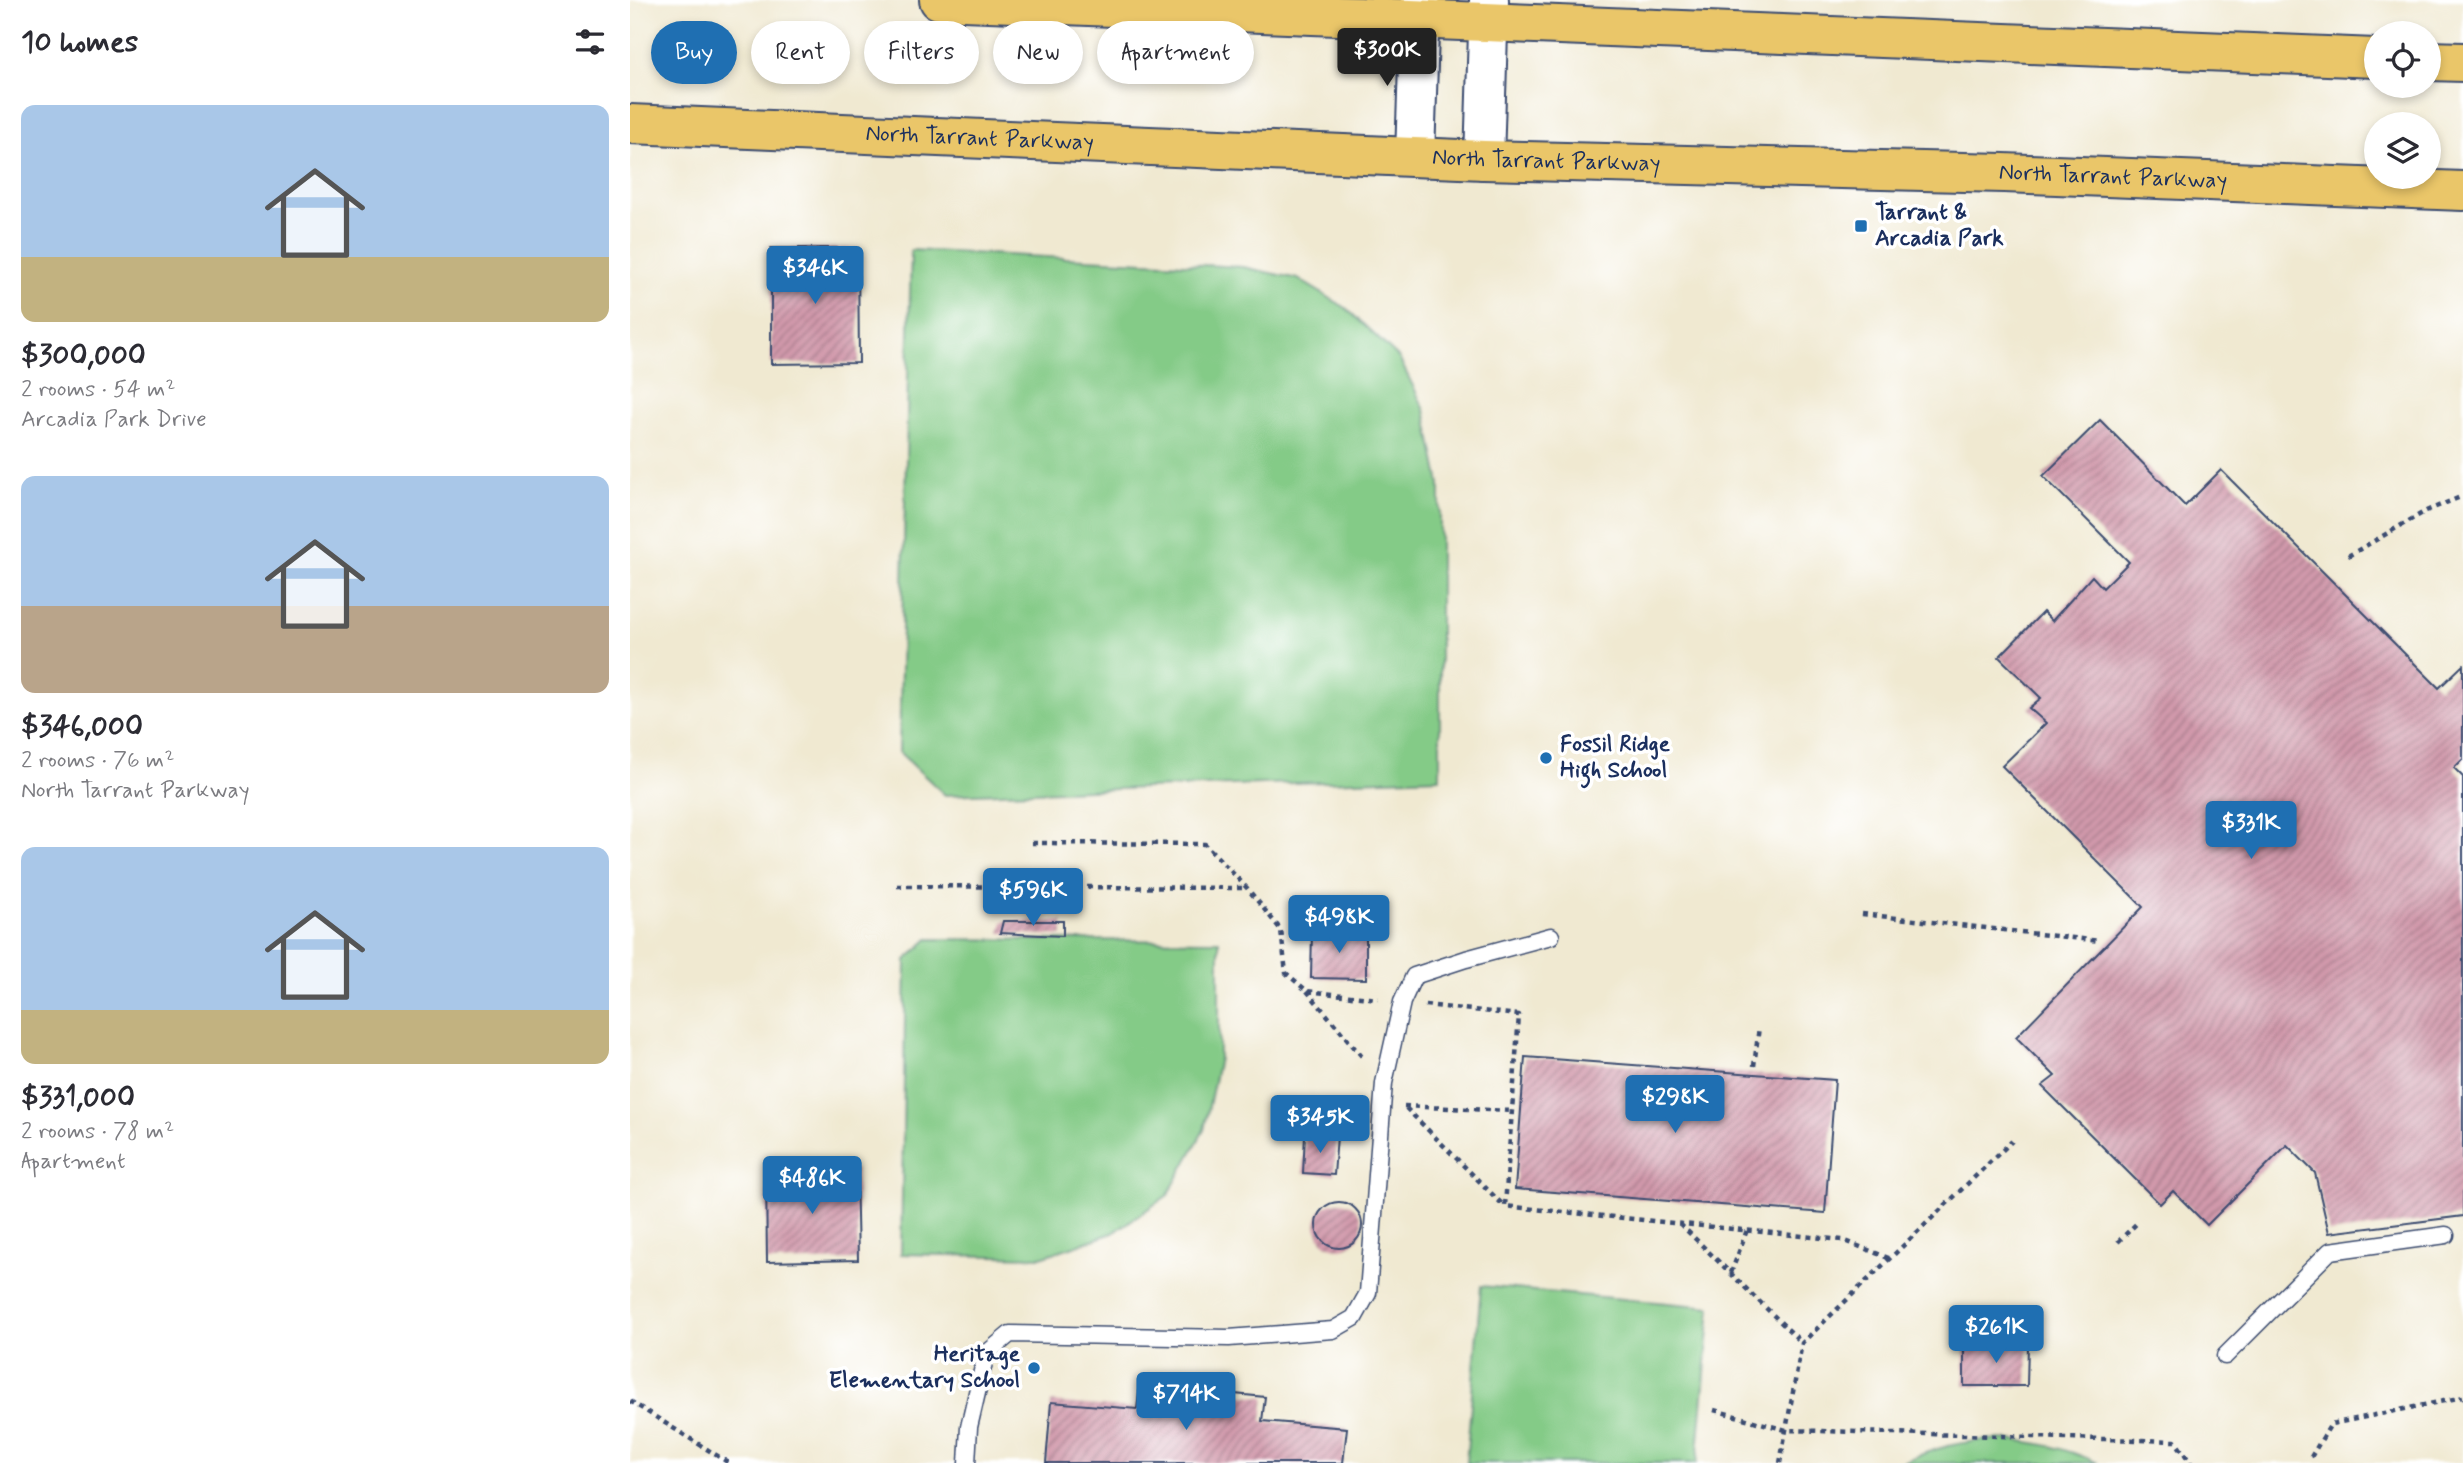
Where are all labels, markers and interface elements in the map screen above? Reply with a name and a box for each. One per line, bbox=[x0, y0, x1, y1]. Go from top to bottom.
chip: Buy bbox=[651, 21, 737, 84]
chip: Rent bbox=[751, 21, 850, 84]
chip: Filters bbox=[864, 21, 979, 84]
chip: New bbox=[993, 21, 1083, 84]
chip: Apartment bbox=[1097, 21, 1254, 84]
map controls bbox=[2364, 21, 2441, 189]
button: locate bbox=[2364, 21, 2441, 98]
text: 10 homes bbox=[21, 23, 138, 62]
icon: filters bbox=[571, 23, 609, 61]
pin: $300K bbox=[1338, 28, 1436, 88]
text: $300K bbox=[1353, 36, 1421, 66]
button: layers bbox=[2364, 112, 2441, 189]
street label: North Tarrant Parkway bbox=[865, 119, 1095, 159]
street label: North Tarrant Parkway bbox=[1431, 143, 1661, 179]
icon: home bbox=[252, 150, 378, 276]
street label: North Tarrant Parkway bbox=[1998, 158, 2228, 197]
place label: Tarrant & Arcadia Park bbox=[1875, 198, 2004, 254]
marker: Tarrant & Arcadia Park bbox=[1853, 218, 1869, 234]
pin: $346K bbox=[766, 246, 864, 306]
text: $346K bbox=[783, 254, 847, 284]
text: $300,000 bbox=[21, 336, 146, 375]
text: 2 rooms · 54 m² bbox=[21, 375, 175, 405]
text: Arcadia Park Drive bbox=[21, 405, 207, 435]
icon: home bbox=[252, 521, 378, 647]
text: $346,000 bbox=[21, 707, 143, 746]
place label: Fossil Ridge High School bbox=[1560, 730, 1671, 789]
text: 2 rooms · 76 m² bbox=[21, 746, 174, 776]
marker: Fossil Ridge High School bbox=[1538, 750, 1554, 766]
text: North Tarrant Parkway bbox=[21, 776, 250, 806]
pin: $331K bbox=[2202, 802, 2300, 861]
text: $331K bbox=[2222, 809, 2280, 839]
pin: $596K bbox=[984, 869, 1082, 928]
text: $596K bbox=[999, 876, 1067, 906]
icon: home bbox=[252, 892, 378, 1018]
pin: $498K bbox=[1290, 895, 1388, 955]
text: $498K bbox=[1304, 903, 1374, 933]
pin: $298K bbox=[1626, 1076, 1724, 1135]
text: $331,000 bbox=[21, 1078, 135, 1117]
text: $298K bbox=[1641, 1083, 1709, 1113]
pin: $345K bbox=[1271, 1096, 1369, 1155]
text: $345K bbox=[1287, 1103, 1353, 1133]
text: 2 rooms · 78 m² bbox=[21, 1117, 174, 1147]
text: Apartment bbox=[21, 1147, 126, 1177]
pin: $486K bbox=[763, 1156, 861, 1216]
text: $486K bbox=[779, 1164, 845, 1194]
pin: $261K bbox=[1947, 1306, 2045, 1365]
text: $261K bbox=[1965, 1313, 2027, 1343]
place label: Heritage Elementary School bbox=[829, 1340, 1021, 1396]
marker: Heritage Elementary School bbox=[1026, 1360, 1042, 1376]
pin: $714K bbox=[1137, 1372, 1235, 1432]
text: $714K bbox=[1152, 1380, 1220, 1410]

